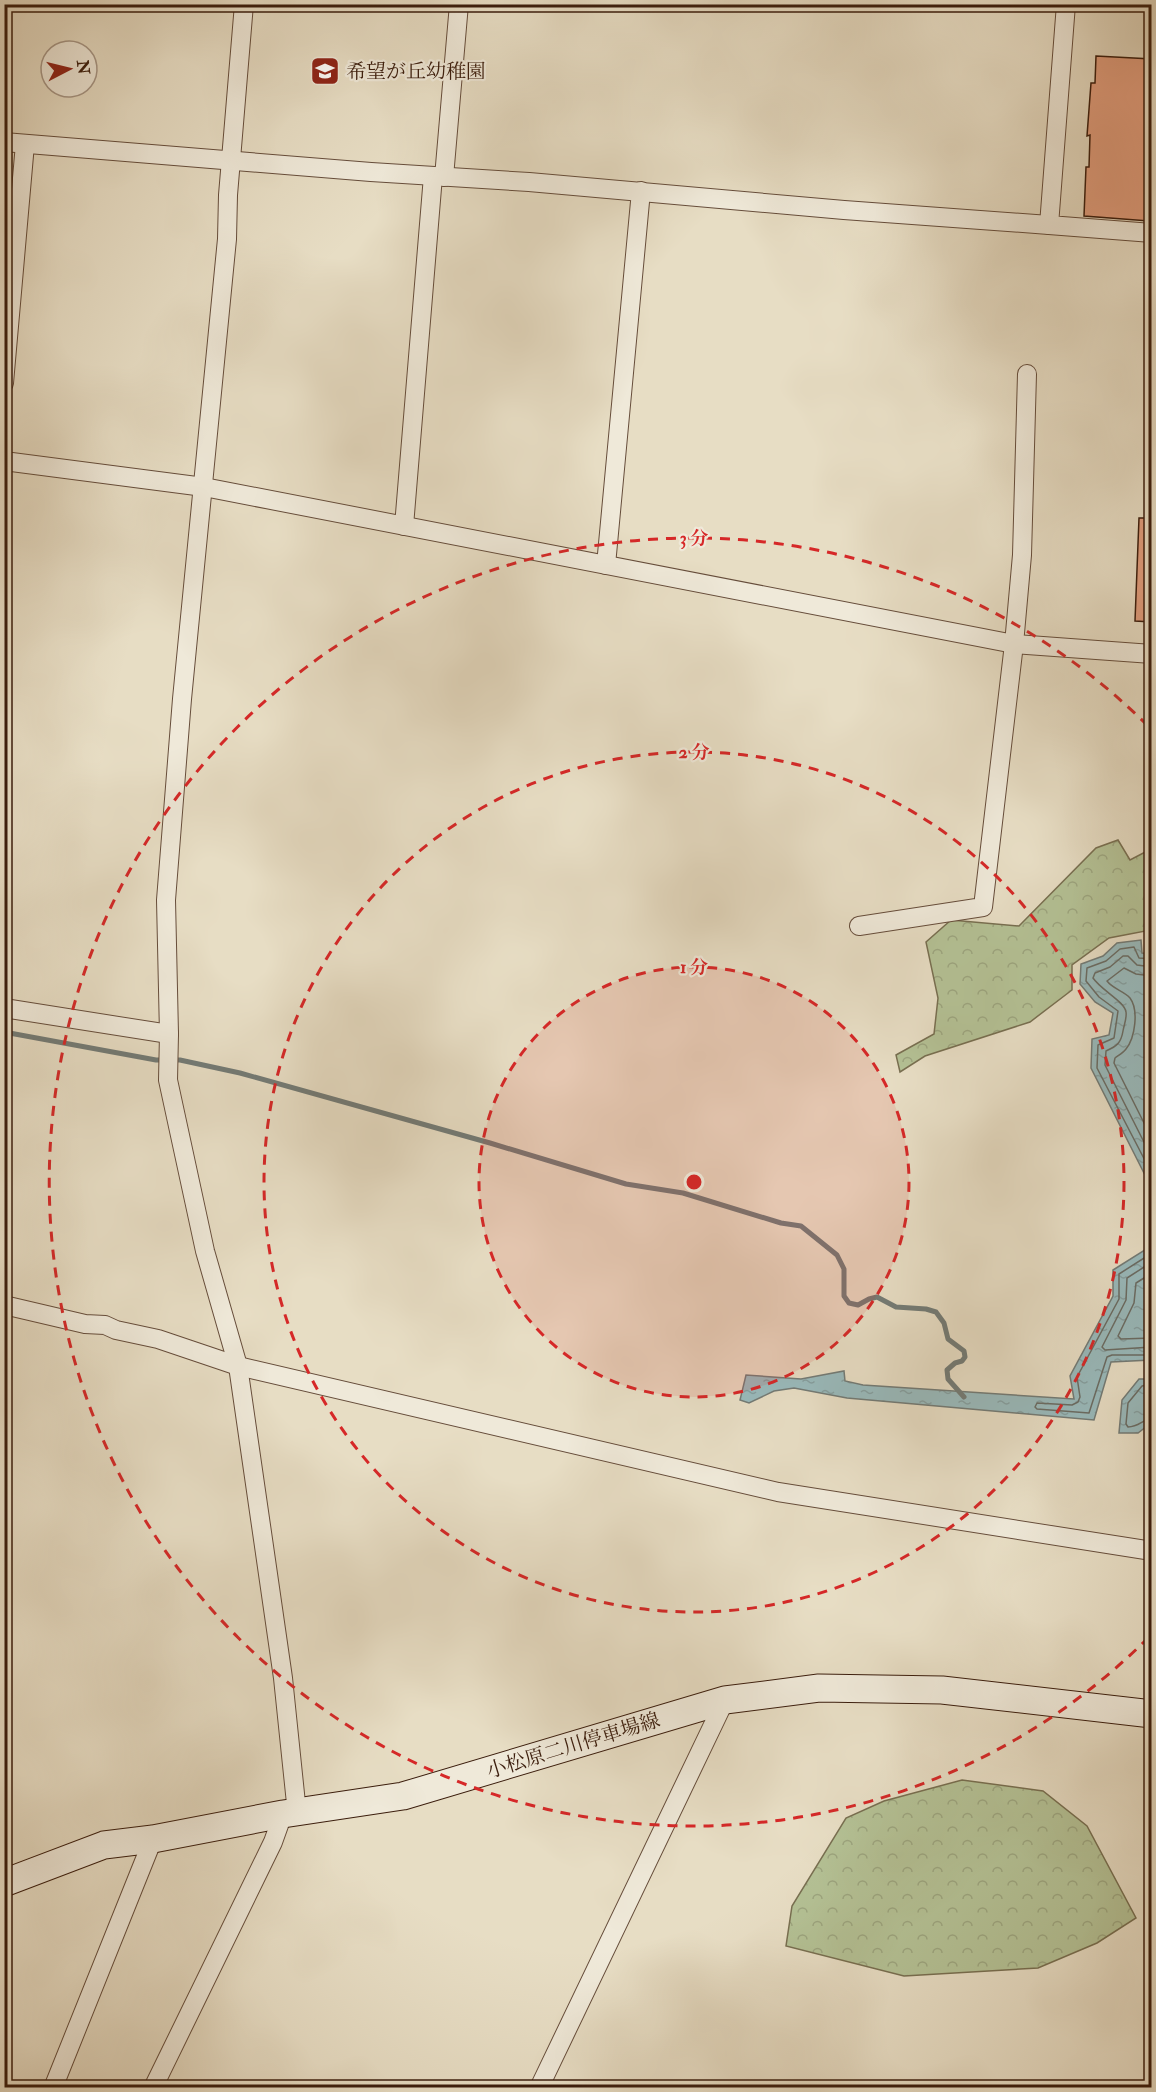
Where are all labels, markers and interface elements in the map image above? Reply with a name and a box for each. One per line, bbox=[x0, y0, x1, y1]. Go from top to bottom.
north arrow bbox=[39, 39, 99, 99]
school or university icon: 希望が丘幼稚園 bbox=[309, 55, 341, 87]
text: N bbox=[72, 58, 94, 76]
place label: 希望が丘幼稚園 bbox=[346, 59, 486, 84]
text: 3 分 bbox=[680, 527, 708, 550]
text: 2 分 bbox=[679, 741, 709, 764]
text: 1 分 bbox=[680, 956, 708, 979]
centre of rings bbox=[684, 1172, 704, 1192]
street label: 小松原二川停車場線 bbox=[483, 1707, 663, 1784]

